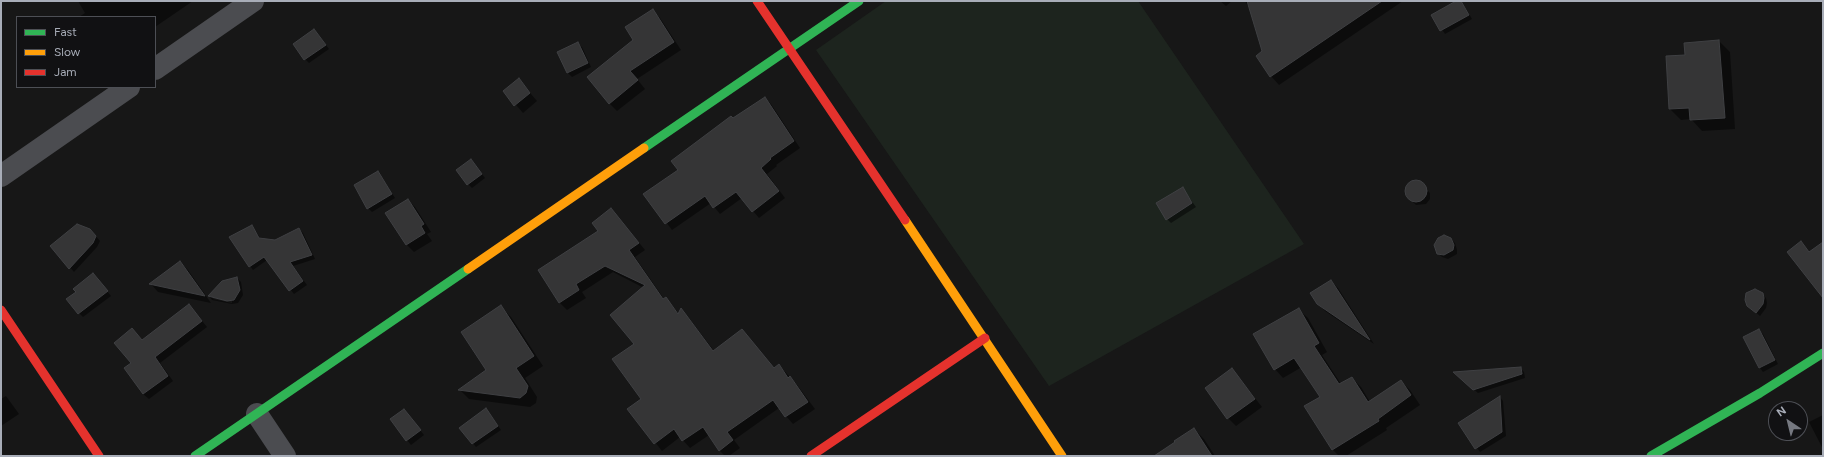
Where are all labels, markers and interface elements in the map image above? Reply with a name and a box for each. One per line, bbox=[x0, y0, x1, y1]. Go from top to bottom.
legend bbox=[16, 16, 156, 88]
text: Fast bbox=[54, 25, 77, 39]
text: Slow bbox=[54, 45, 80, 59]
text: Jam bbox=[54, 65, 77, 79]
north arrow bbox=[1768, 401, 1808, 441]
text: N bbox=[1774, 404, 1789, 419]

